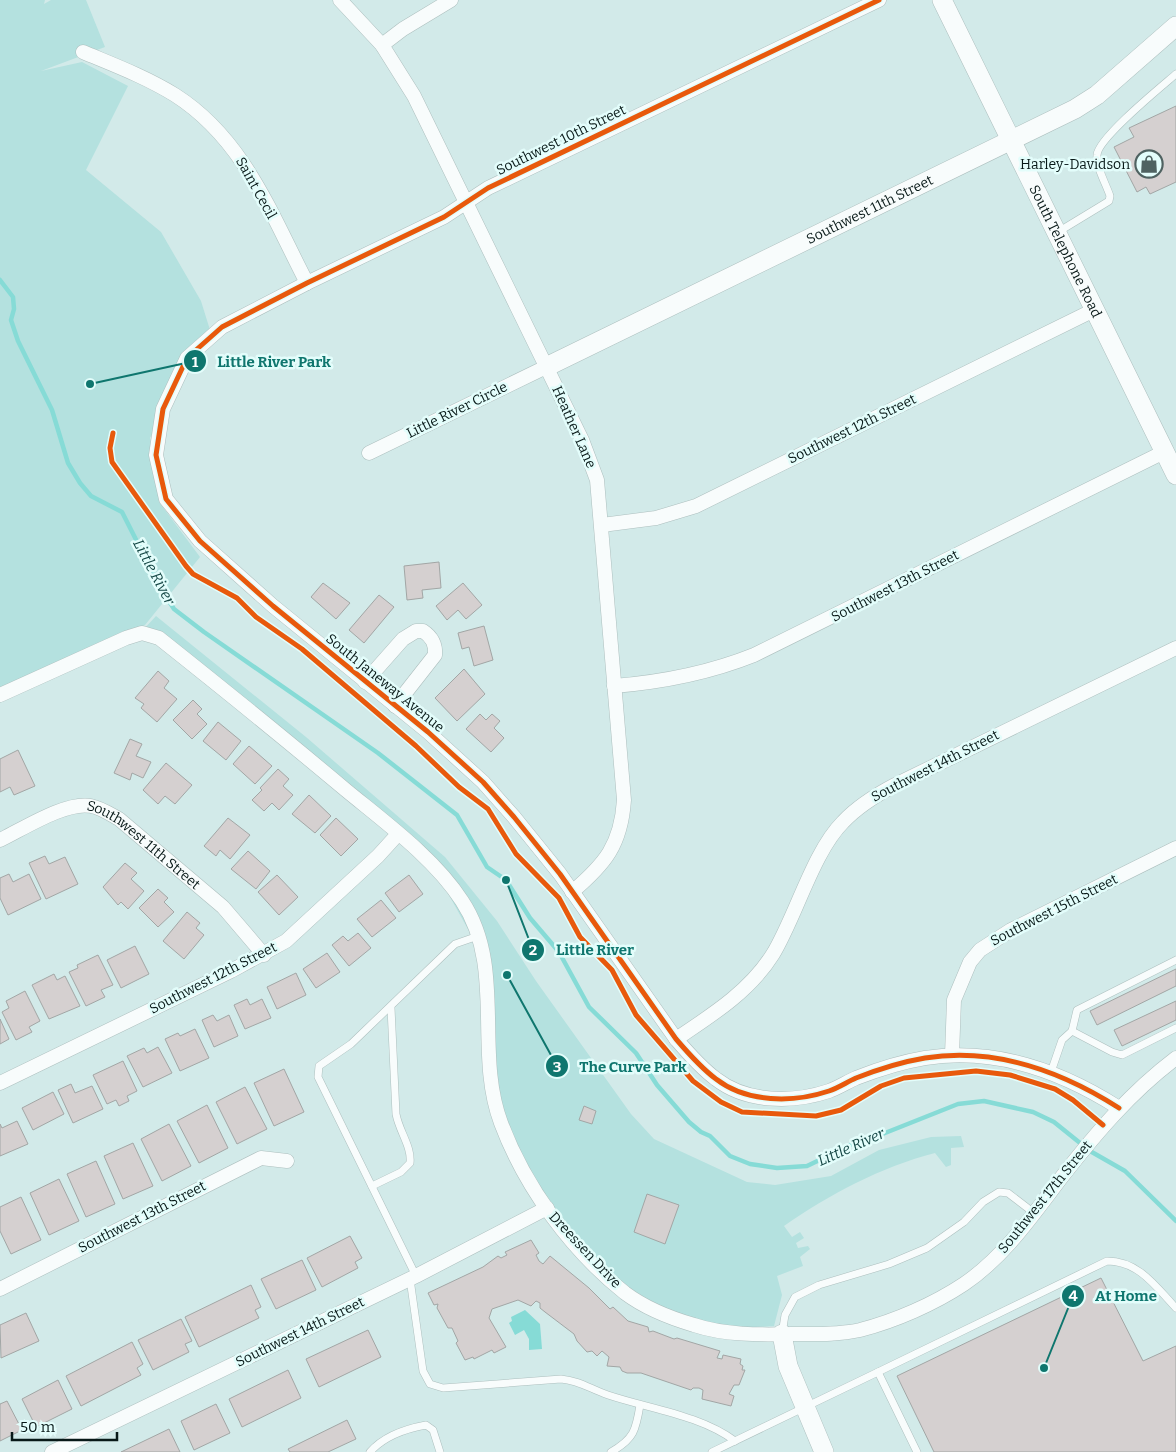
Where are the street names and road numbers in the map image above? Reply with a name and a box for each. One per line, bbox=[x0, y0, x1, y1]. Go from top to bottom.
street label: Southwest 10th Street bbox=[493, 101, 629, 179]
street label: Saint Cecil bbox=[232, 154, 280, 222]
street label: Southwest 11th Street bbox=[803, 171, 936, 247]
street label: South Telephone Road bbox=[1026, 182, 1106, 320]
street label: Little River Circle bbox=[404, 378, 510, 442]
street label: Heather Lane bbox=[548, 383, 600, 471]
street label: Southwest 12th Street bbox=[785, 391, 919, 467]
street label: Southwest 13th Street bbox=[828, 546, 962, 626]
street label: South Janeway Avenue bbox=[322, 630, 448, 736]
street label: Southwest 14th Street bbox=[868, 726, 1002, 806]
street label: Southwest 11th Street bbox=[85, 797, 204, 893]
street label: Southwest 15th Street bbox=[988, 871, 1120, 949]
street label: Southwest 12th Street bbox=[146, 938, 280, 1018]
street label: Southwest 17th Street bbox=[994, 1137, 1096, 1257]
street label: Southwest 13th Street bbox=[75, 1177, 209, 1257]
street label: Dreessen Drive bbox=[545, 1208, 625, 1292]
street label: Southwest 14th Street bbox=[233, 1293, 367, 1371]

